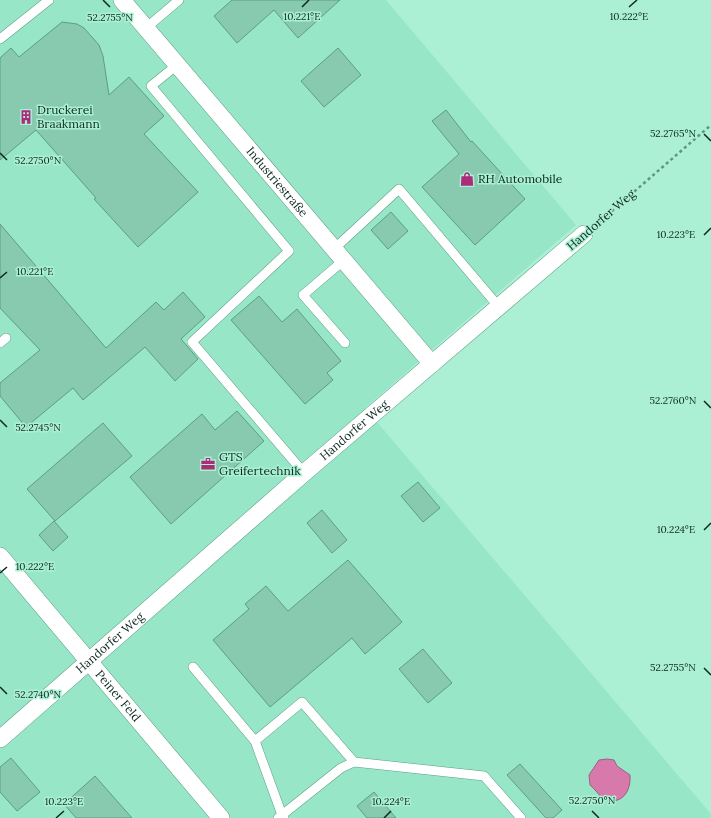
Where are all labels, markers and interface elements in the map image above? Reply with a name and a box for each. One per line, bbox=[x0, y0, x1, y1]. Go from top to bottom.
text: 10.221°E bbox=[284, 10, 320, 23]
text: 10.222°E bbox=[610, 10, 648, 23]
text: 52.2755°N bbox=[87, 11, 133, 24]
place label: Druckerei Braakmann bbox=[37, 102, 100, 131]
building icon: Druckerei Braakmann bbox=[18, 109, 34, 125]
text: 52.2765°N bbox=[650, 127, 696, 140]
street label: Industriestraße bbox=[243, 144, 312, 220]
text: 52.2750°N bbox=[15, 154, 62, 167]
shop icon: RH Automobile bbox=[459, 171, 475, 187]
place label: RH Automobile bbox=[478, 171, 563, 186]
street label: Handorfer Weg bbox=[563, 186, 638, 253]
text: 10.223°E bbox=[657, 228, 695, 241]
text: 10.221°E bbox=[17, 265, 53, 278]
text: 52.2760°N bbox=[650, 394, 697, 407]
street label: Handorfer Weg bbox=[316, 396, 392, 463]
text: 52.2745°N bbox=[15, 421, 61, 434]
place label: GTS Greifertechnik bbox=[219, 449, 301, 478]
office icon: GTS Greifertechnik bbox=[200, 456, 216, 472]
text: 10.224°E bbox=[657, 523, 695, 536]
text: 10.222°E bbox=[16, 560, 54, 573]
street label: Handorfer Weg bbox=[72, 608, 147, 676]
text: 52.2755°N bbox=[650, 661, 696, 674]
street label: Peiner Feld bbox=[92, 667, 144, 724]
text: 52.2740°N bbox=[15, 688, 62, 701]
text: 52.2750°N bbox=[569, 794, 616, 807]
text: 10.223°E bbox=[45, 795, 83, 808]
text: 10.224°E bbox=[372, 795, 410, 808]

